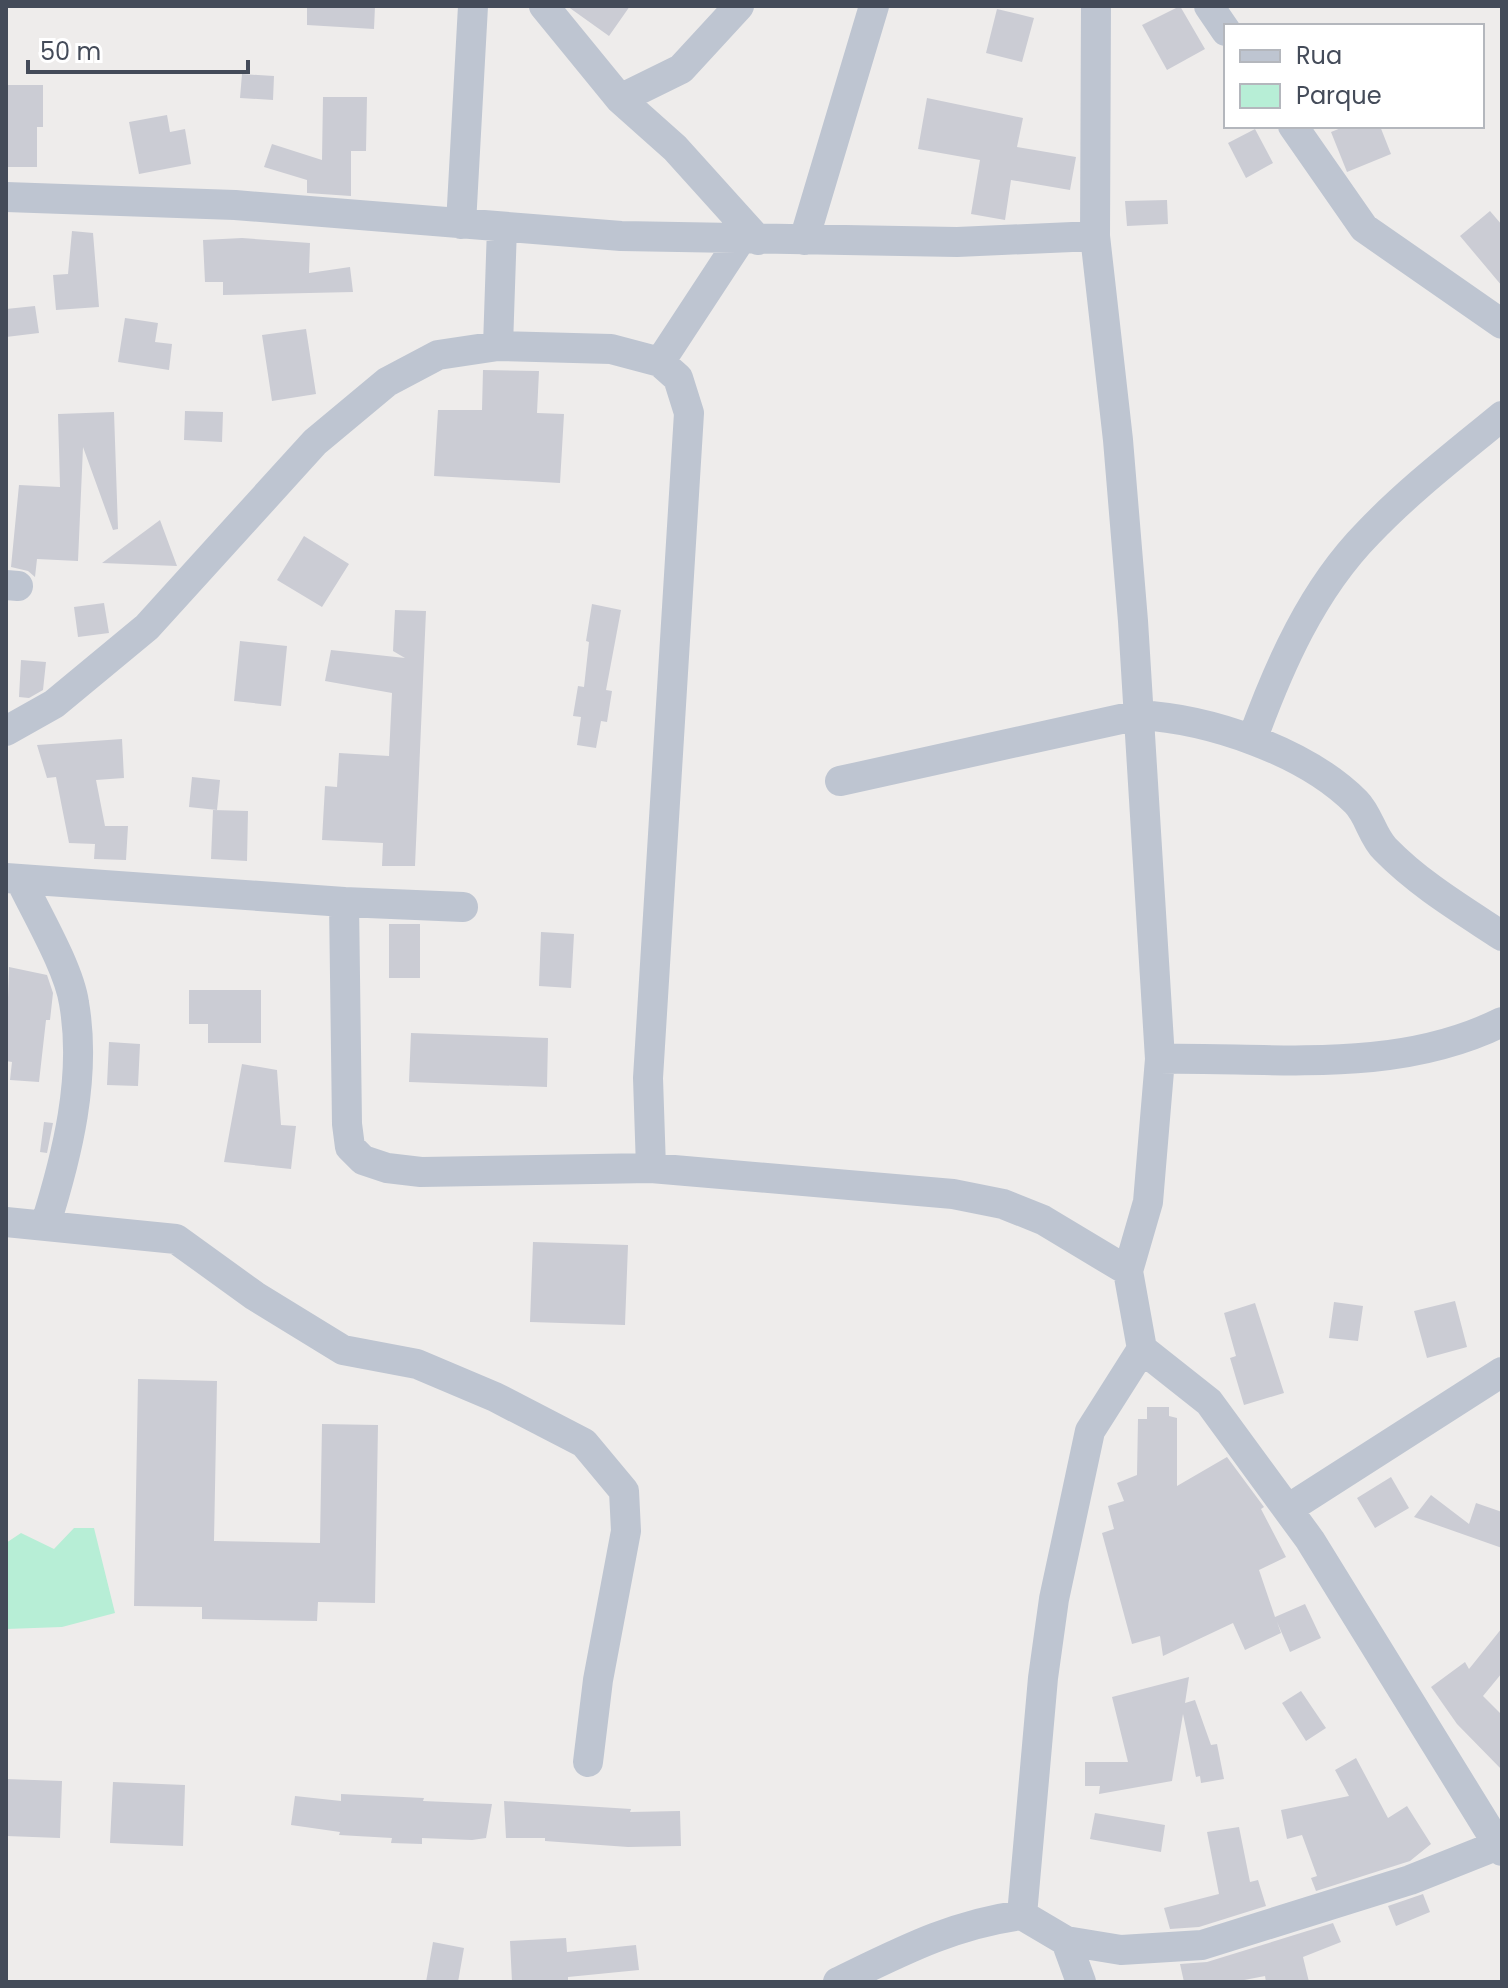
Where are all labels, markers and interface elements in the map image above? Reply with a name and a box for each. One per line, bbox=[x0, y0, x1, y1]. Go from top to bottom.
scale bar bbox=[28, 24, 248, 74]
legend bbox=[1224, 24, 1484, 128]
text: 50 m bbox=[40, 35, 101, 68]
text: Rua bbox=[1296, 39, 1342, 72]
text: Parque bbox=[1296, 79, 1382, 112]

